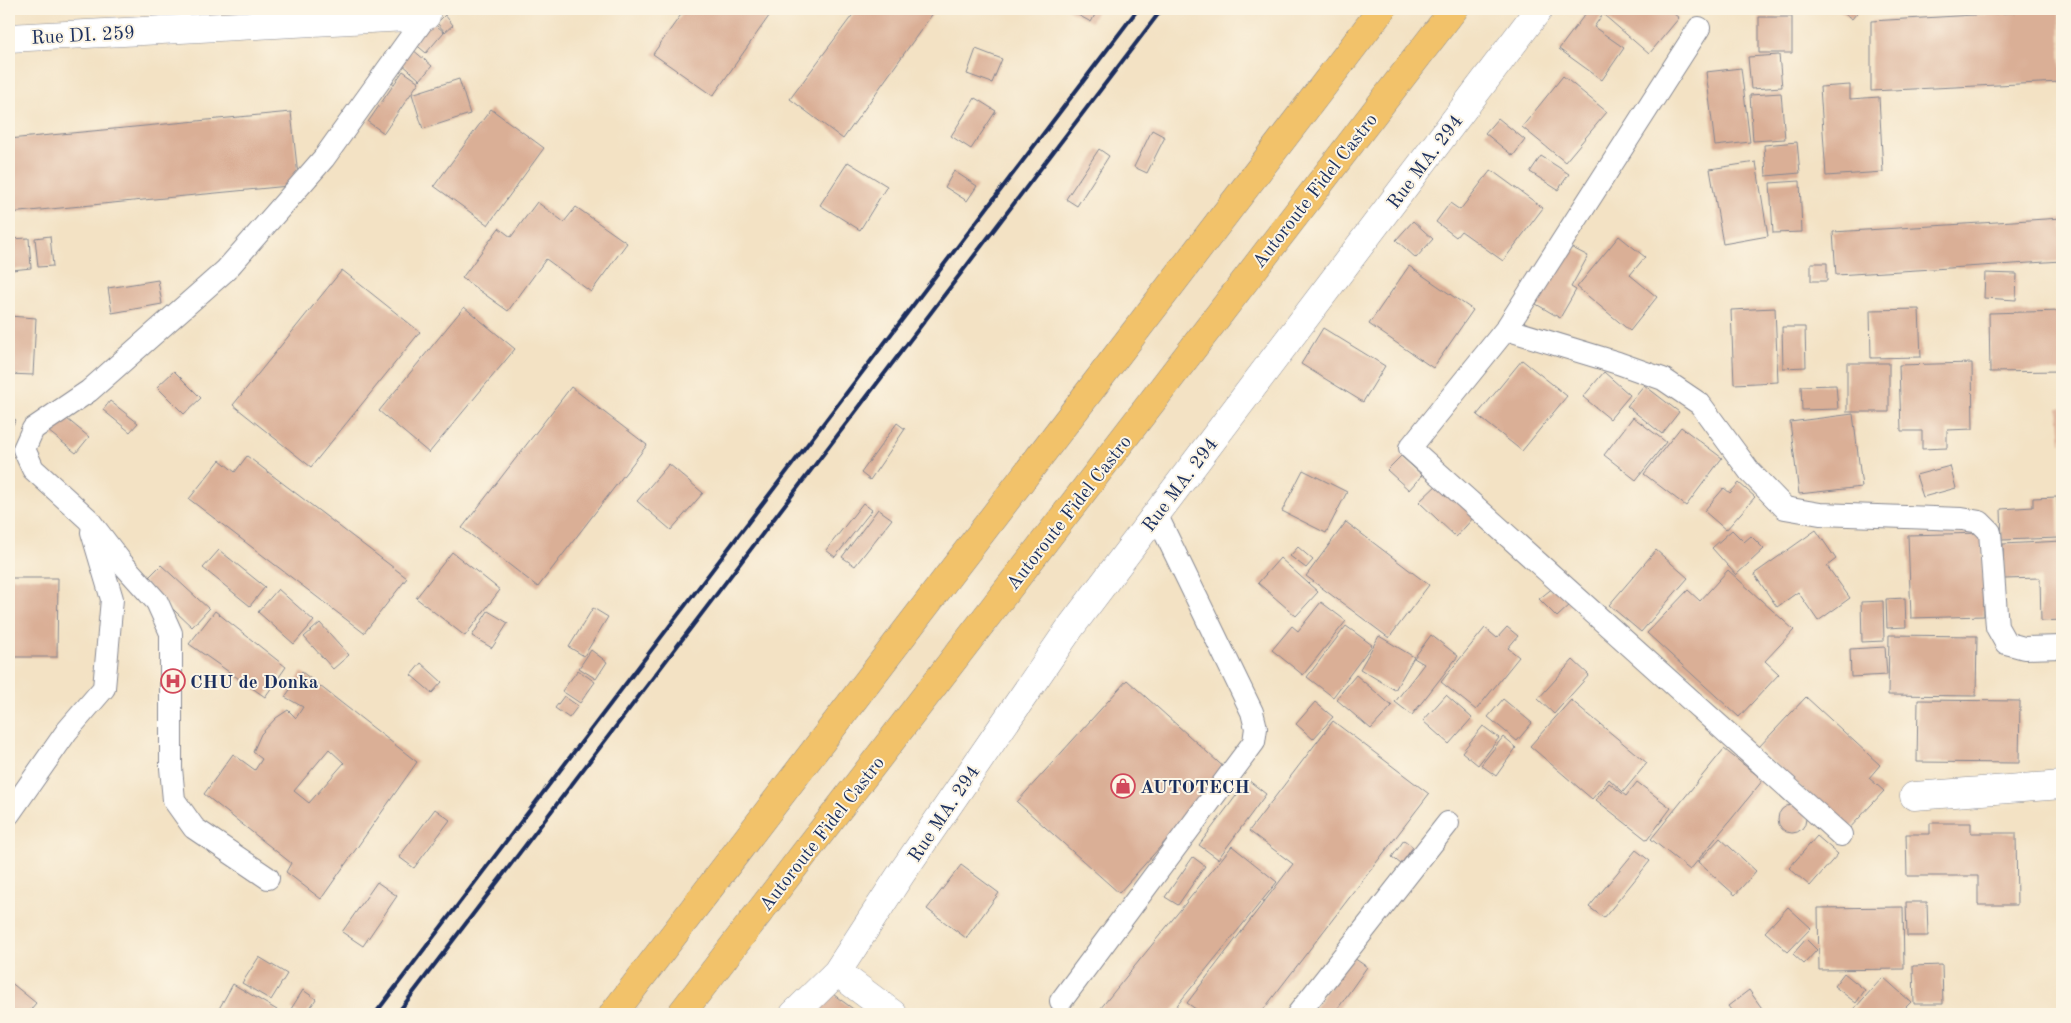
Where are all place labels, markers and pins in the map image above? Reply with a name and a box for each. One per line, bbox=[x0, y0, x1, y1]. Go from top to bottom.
hospital icon: CHU de Donka bbox=[160, 668, 186, 694]
place label: CHU de Donka bbox=[190, 674, 319, 693]
shop icon: AUTOTECH bbox=[1110, 773, 1136, 799]
place label: AUTOTECH bbox=[1140, 779, 1250, 798]

